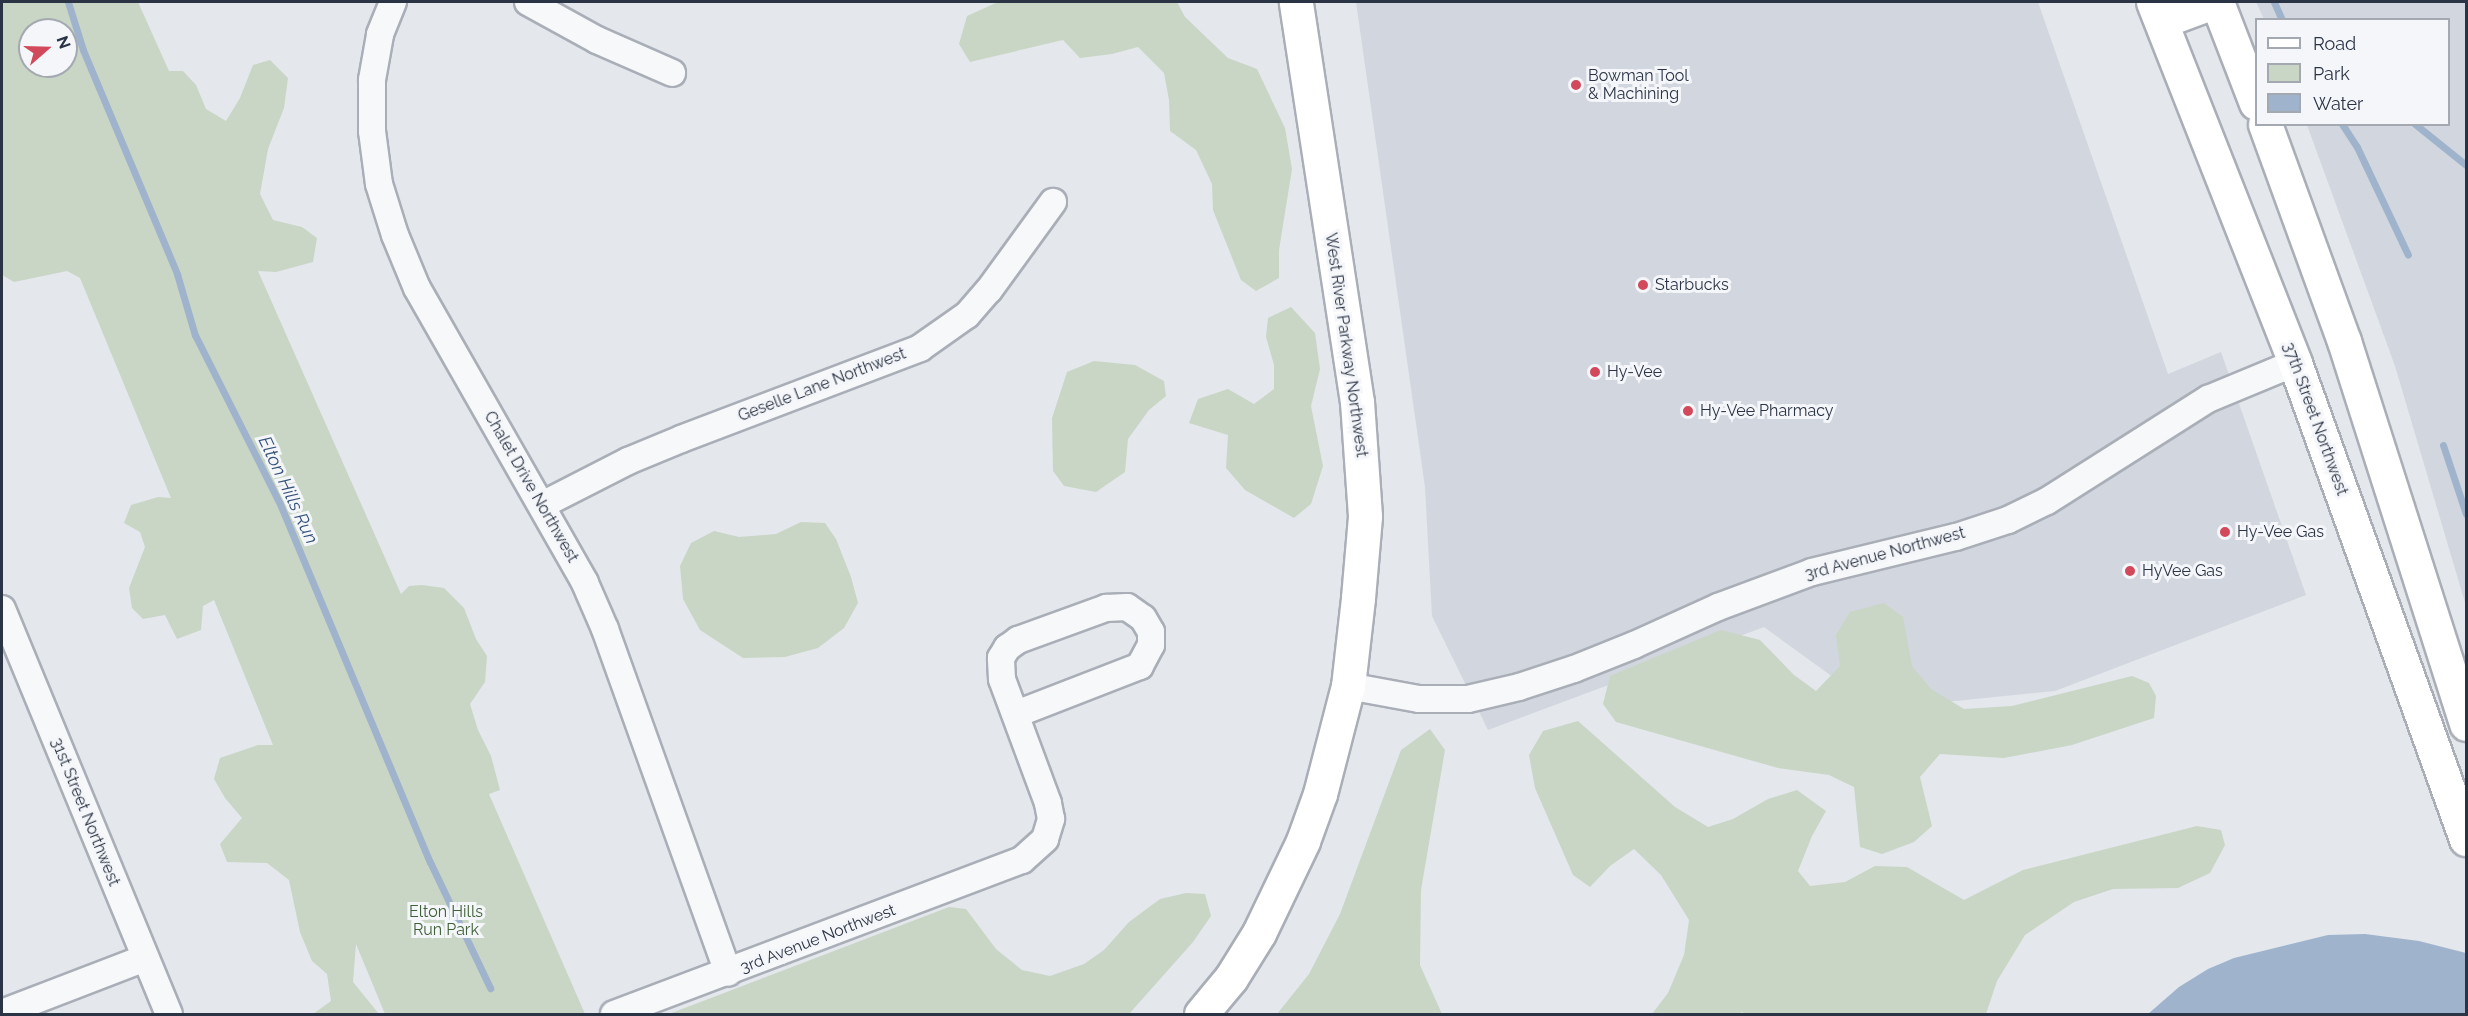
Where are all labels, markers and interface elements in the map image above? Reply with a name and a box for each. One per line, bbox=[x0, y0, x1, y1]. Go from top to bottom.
north arrow bbox=[18, 18, 78, 78]
legend bbox=[2255, 18, 2450, 126]
text: N bbox=[52, 33, 75, 51]
text: Road bbox=[2313, 33, 2356, 54]
text: Park bbox=[2313, 63, 2350, 84]
place label: Bowman Tool & Machining bbox=[1588, 66, 1689, 104]
marker: Bowman Tool & Machining bbox=[1569, 78, 1583, 92]
text: Water bbox=[2313, 93, 2363, 114]
street label: West River Parkway Northwest bbox=[1321, 231, 1371, 459]
place label: Starbucks bbox=[1655, 275, 1729, 295]
marker: Starbucks bbox=[1636, 278, 1650, 292]
street label: 37th Street Northwest bbox=[2278, 340, 2352, 498]
street label: Geselle Lane Northwest bbox=[735, 344, 909, 426]
place label: Hy-Vee bbox=[1607, 362, 1662, 382]
marker: Hy-Vee bbox=[1588, 365, 1602, 379]
place label: Hy-Vee Pharmacy bbox=[1700, 401, 1833, 421]
marker: Hy-Vee Pharmacy bbox=[1681, 404, 1695, 418]
street label: Chalet Drive Northwest bbox=[480, 408, 582, 566]
water label: Elton Hills Run bbox=[254, 433, 322, 547]
place label: Hy-Vee Gas bbox=[2237, 522, 2324, 542]
street label: 3rd Avenue Northwest bbox=[1803, 523, 1967, 585]
marker: Hy-Vee Gas bbox=[2218, 525, 2232, 539]
place label: HyVee Gas bbox=[2142, 561, 2223, 581]
marker: HyVee Gas bbox=[2123, 564, 2137, 578]
street label: 31st Street Northwest bbox=[46, 735, 124, 889]
street label: 3rd Avenue Northwest bbox=[737, 900, 899, 978]
park label: Elton Hills Run Park bbox=[409, 902, 483, 940]

